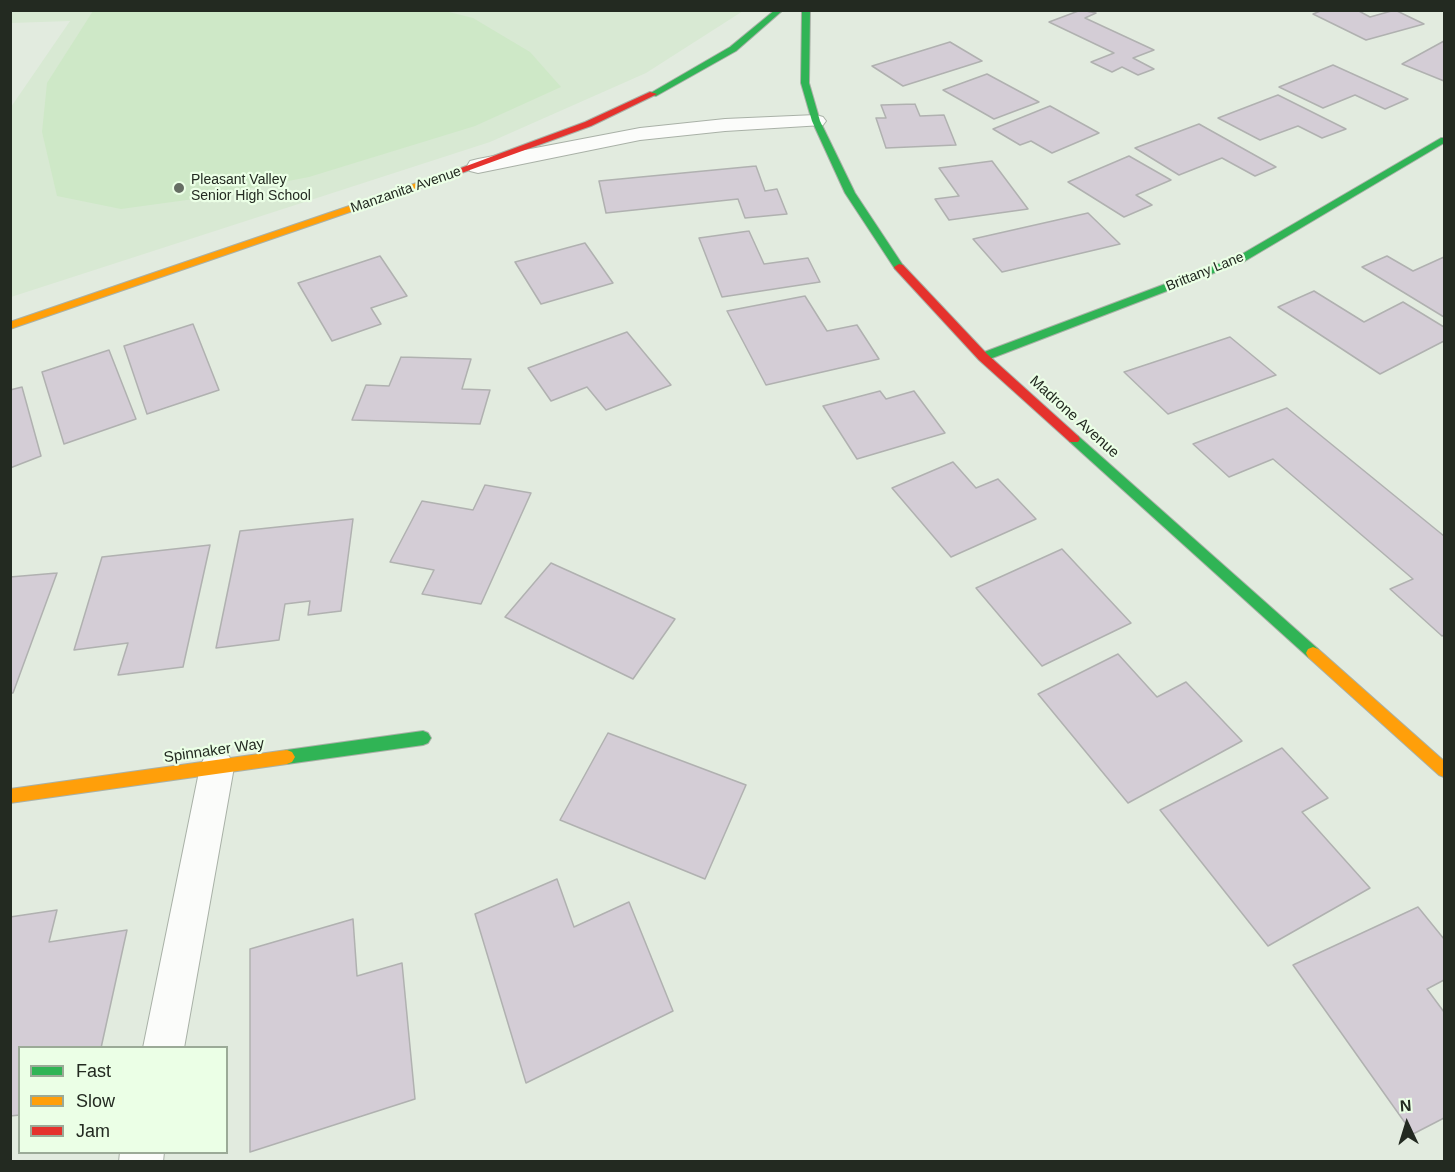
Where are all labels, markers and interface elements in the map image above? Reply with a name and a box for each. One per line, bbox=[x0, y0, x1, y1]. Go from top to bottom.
street label: Manzanita Avenue bbox=[349, 163, 463, 217]
place label: Pleasant Valley Senior High School bbox=[191, 172, 311, 204]
marker: Pleasant Valley Senior High School bbox=[172, 181, 186, 195]
street label: Brittany Lane bbox=[1164, 249, 1246, 295]
street label: Madrone Avenue bbox=[1026, 372, 1122, 462]
street label: Spinnaker Way bbox=[163, 735, 265, 767]
legend bbox=[18, 1046, 228, 1154]
text: Fast bbox=[76, 1061, 111, 1081]
text: Slow bbox=[76, 1091, 115, 1111]
north arrow bbox=[1377, 1094, 1437, 1154]
text: N bbox=[1399, 1097, 1412, 1114]
text: Jam bbox=[76, 1121, 110, 1141]

